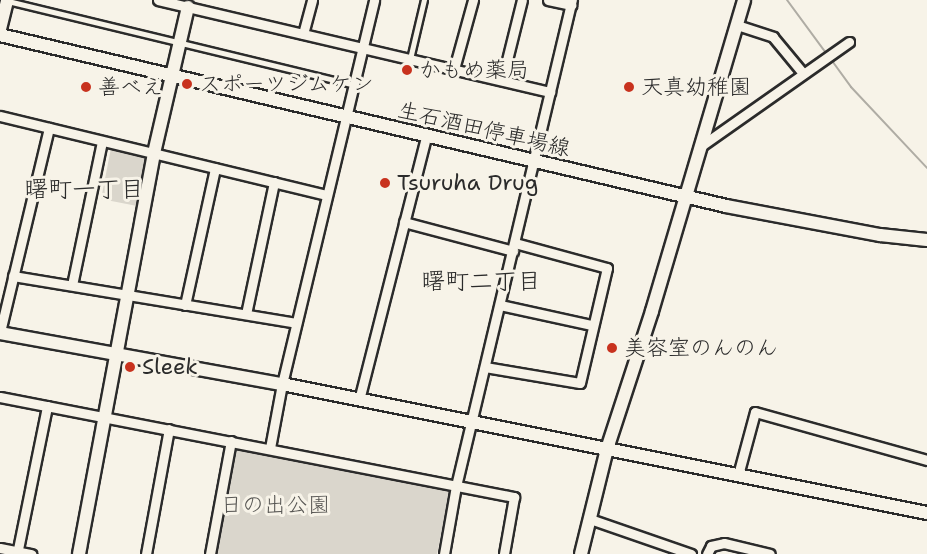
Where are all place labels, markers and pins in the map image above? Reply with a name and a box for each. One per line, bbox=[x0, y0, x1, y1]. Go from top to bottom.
place label: かもめ薬局 bbox=[419, 57, 529, 83]
marker: かもめ薬局 bbox=[400, 63, 414, 77]
place label: スポーツジムケン bbox=[199, 71, 375, 97]
place label: 善べえ bbox=[98, 74, 164, 100]
place label: 天真幼稚園 bbox=[641, 74, 751, 100]
marker: スポーツジムケン bbox=[180, 77, 194, 91]
marker: 善べえ bbox=[79, 80, 93, 94]
marker: 天真幼稚園 bbox=[622, 80, 636, 94]
place label: Tsuruha Drug bbox=[397, 170, 538, 196]
marker: Tsuruha Drug bbox=[378, 176, 392, 190]
place label: 美容室のんのん bbox=[624, 335, 778, 361]
marker: 美容室のんのん bbox=[605, 341, 619, 355]
place label: Sleek bbox=[142, 354, 198, 380]
marker: Sleek bbox=[123, 360, 137, 374]

